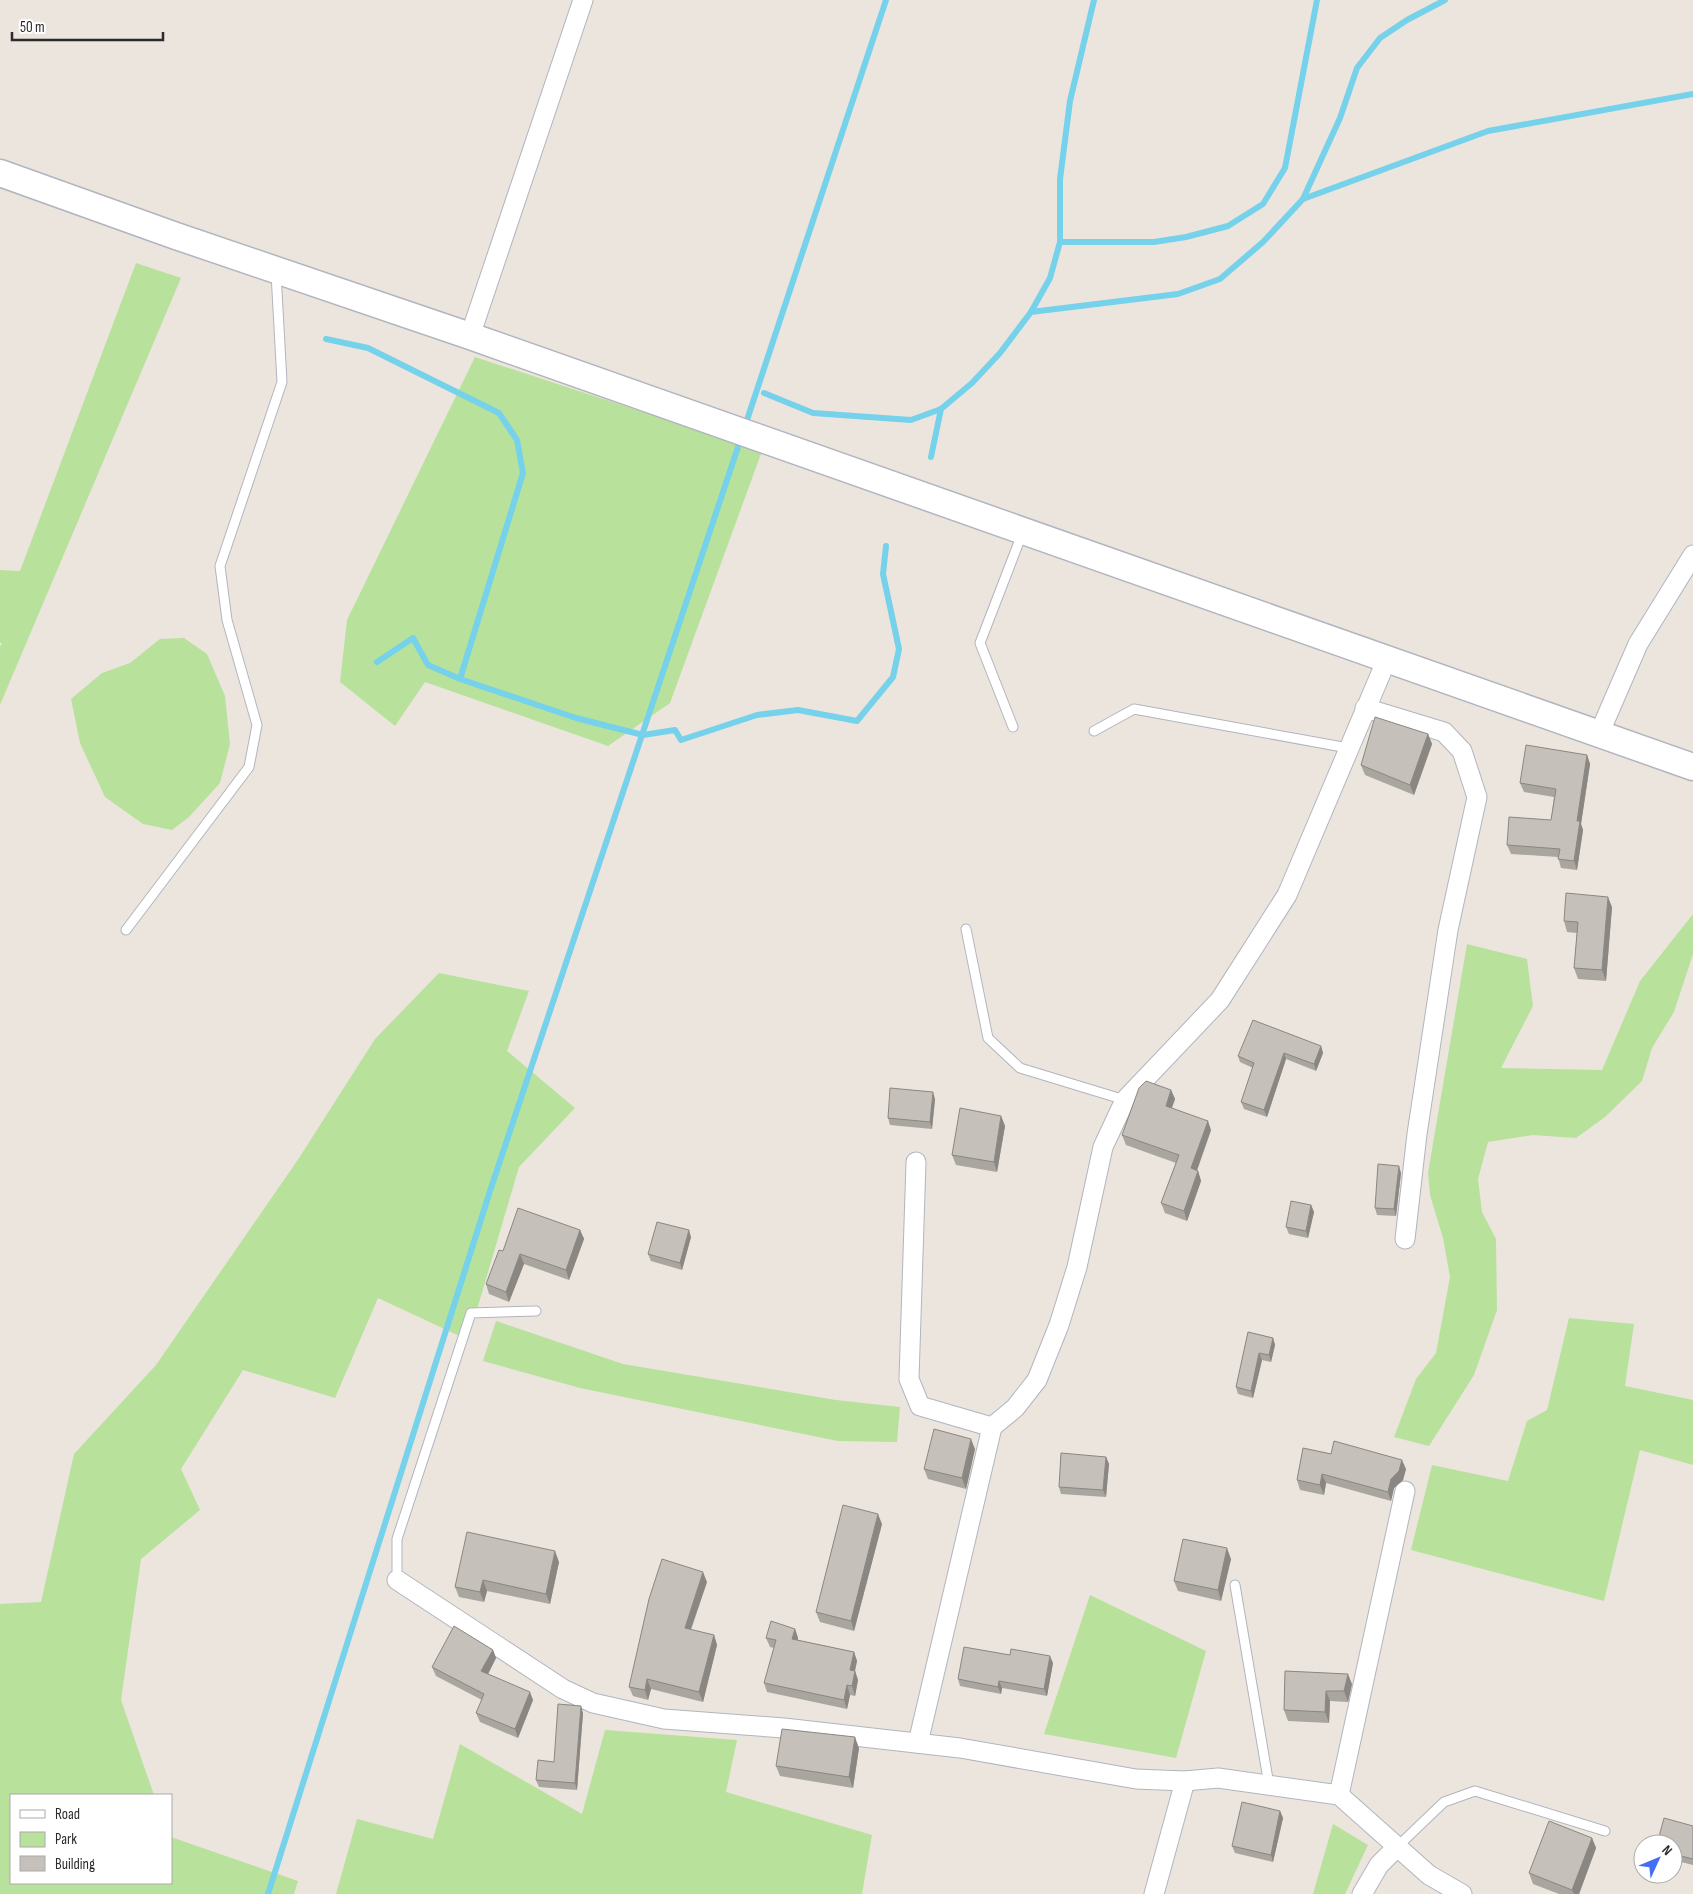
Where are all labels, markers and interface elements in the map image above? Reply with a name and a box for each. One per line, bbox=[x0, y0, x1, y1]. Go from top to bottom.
scale bar bbox=[12, 10, 164, 42]
text: 50 m bbox=[20, 18, 45, 37]
legend bbox=[10, 1794, 172, 1884]
text: Road bbox=[55, 1805, 80, 1824]
text: Park bbox=[55, 1830, 77, 1849]
north arrow bbox=[1633, 1834, 1683, 1884]
text: N bbox=[1658, 1842, 1676, 1859]
text: Building bbox=[55, 1855, 95, 1874]

